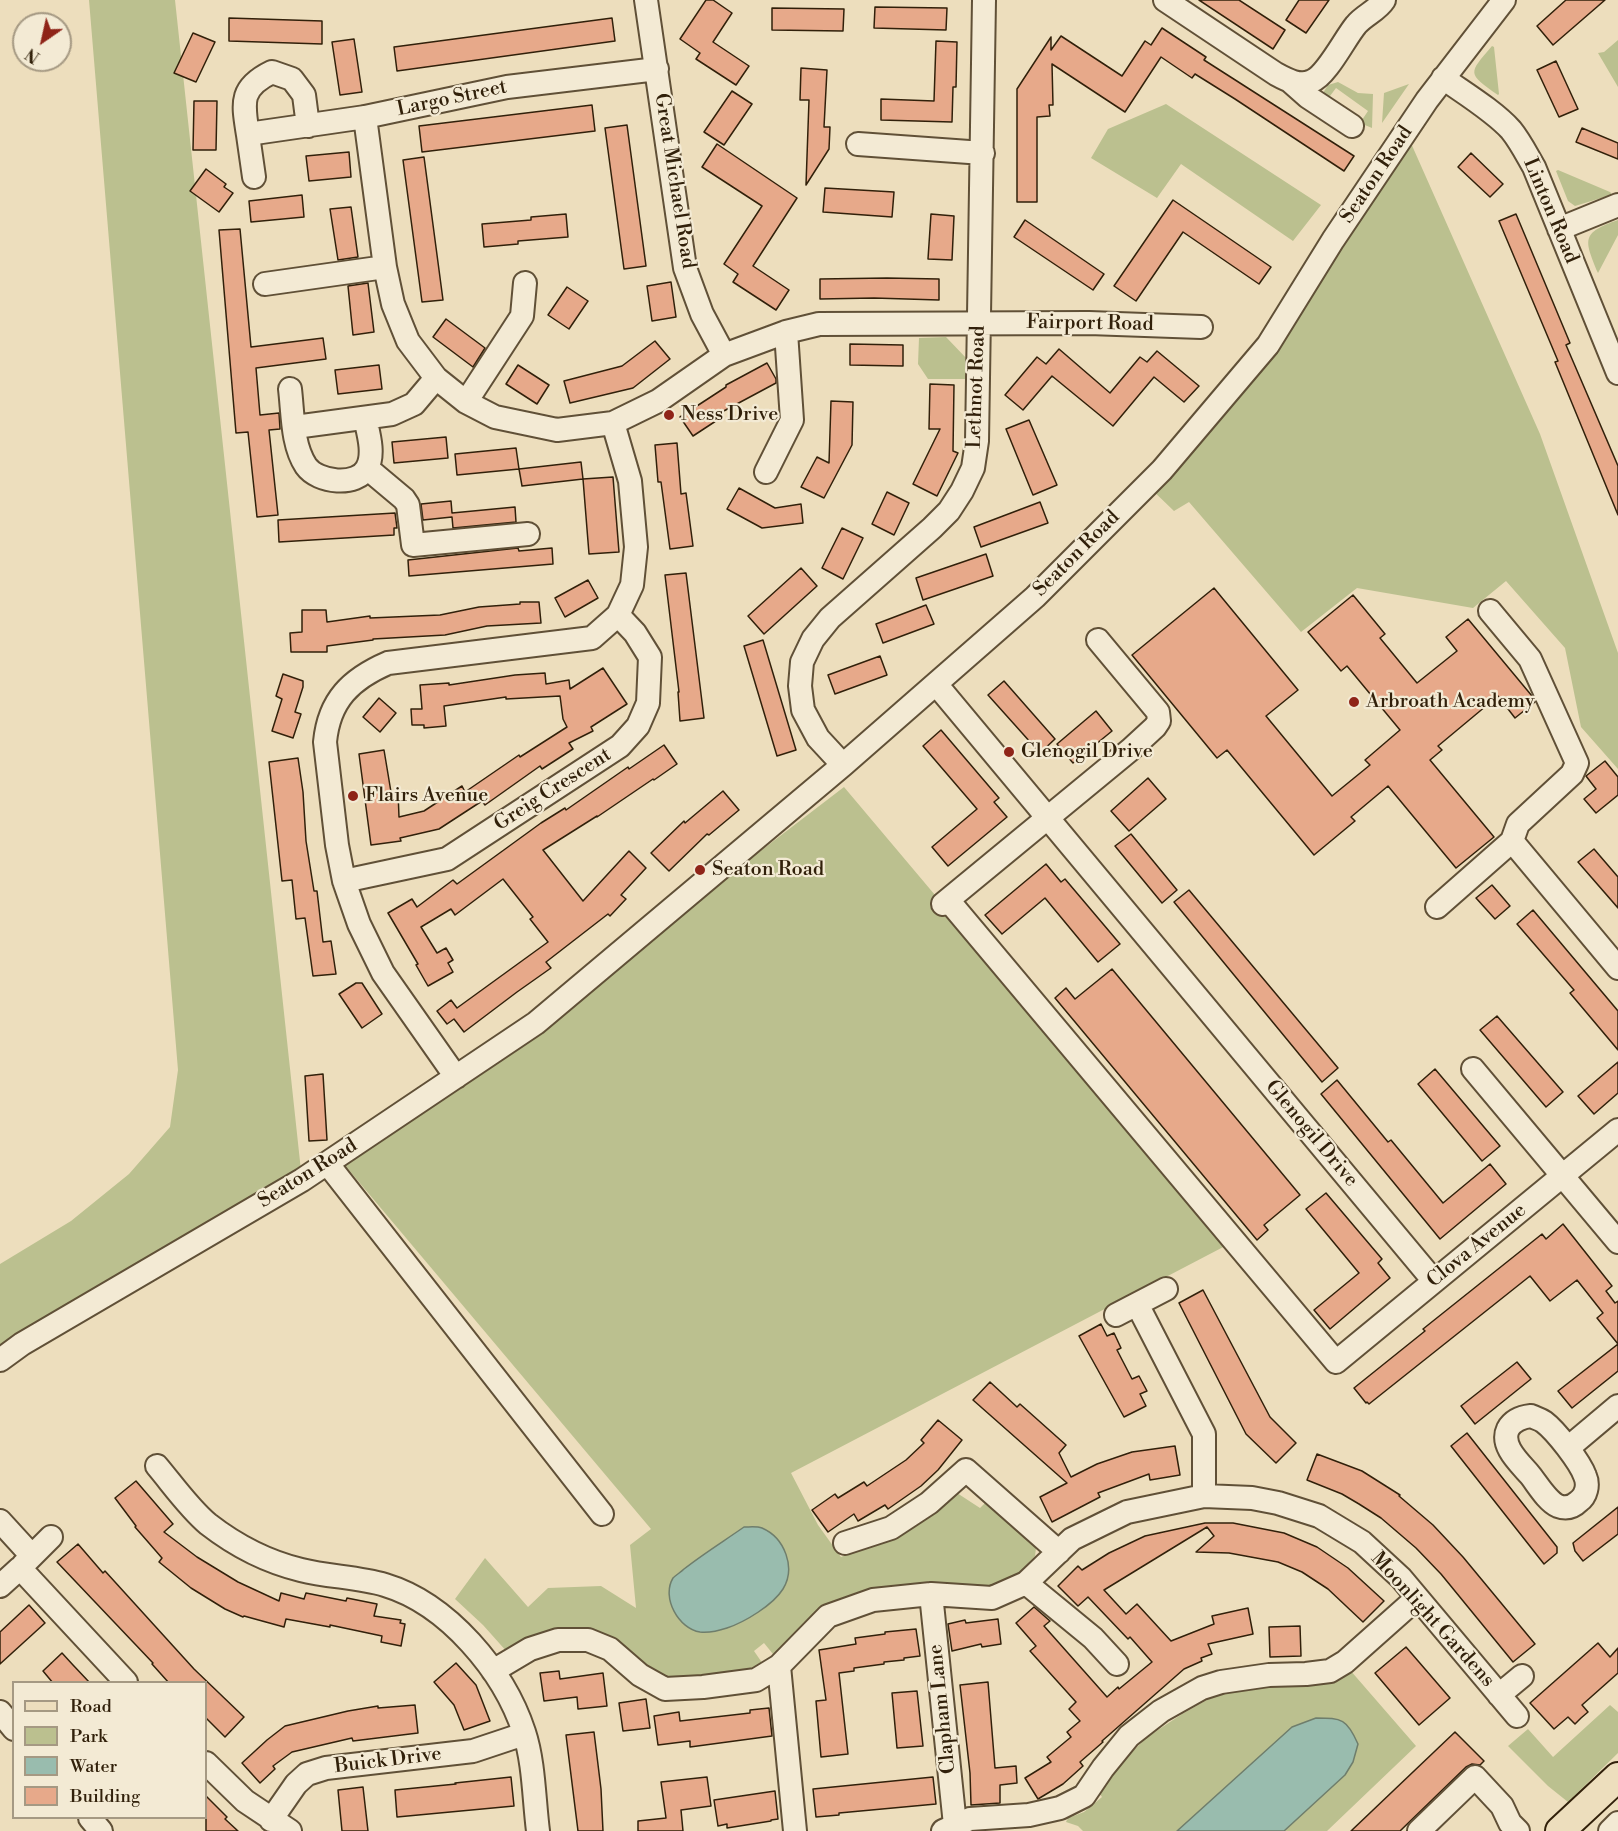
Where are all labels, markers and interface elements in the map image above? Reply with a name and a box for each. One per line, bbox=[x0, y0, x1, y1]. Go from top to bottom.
north arrow bbox=[12, 12, 72, 72]
text: N bbox=[22, 43, 44, 67]
street label: Largo Street bbox=[395, 76, 509, 122]
street label: Great Michael Road bbox=[648, 92, 700, 270]
street label: Seaton Road bbox=[1336, 122, 1418, 228]
street label: Linton Road bbox=[1517, 155, 1583, 267]
street label: Fairport Road bbox=[1026, 311, 1154, 337]
street label: Lethnot Road bbox=[963, 325, 991, 449]
place label: Ness Drive bbox=[681, 403, 778, 427]
marker: Ness Drive bbox=[662, 408, 676, 422]
street label: Seaton Road bbox=[1029, 506, 1125, 602]
place label: Arbroath Academy bbox=[1366, 690, 1535, 714]
marker: Arbroath Academy bbox=[1347, 695, 1361, 709]
place label: Glenogil Drive bbox=[1021, 740, 1153, 764]
street label: Greig Crescent bbox=[490, 743, 616, 837]
marker: Glenogil Drive bbox=[1002, 745, 1016, 759]
place label: Flairs Avenue bbox=[365, 784, 488, 808]
marker: Flairs Avenue bbox=[346, 789, 360, 803]
place label: Seaton Road bbox=[712, 858, 824, 882]
marker: Seaton Road bbox=[693, 863, 707, 877]
street label: Glenogil Drive bbox=[1259, 1076, 1363, 1192]
street label: Seaton Road bbox=[254, 1134, 362, 1214]
street label: Clova Avenue bbox=[1423, 1199, 1531, 1293]
street label: Moonlight Gardens bbox=[1365, 1547, 1499, 1693]
street label: Clapham Lane bbox=[924, 1643, 962, 1775]
legend bbox=[12, 1681, 207, 1819]
text: Road bbox=[70, 1695, 112, 1718]
text: Park bbox=[70, 1725, 107, 1748]
street label: Buick Drive bbox=[333, 1743, 443, 1779]
text: Water bbox=[70, 1755, 117, 1778]
text: Building bbox=[70, 1785, 140, 1808]

